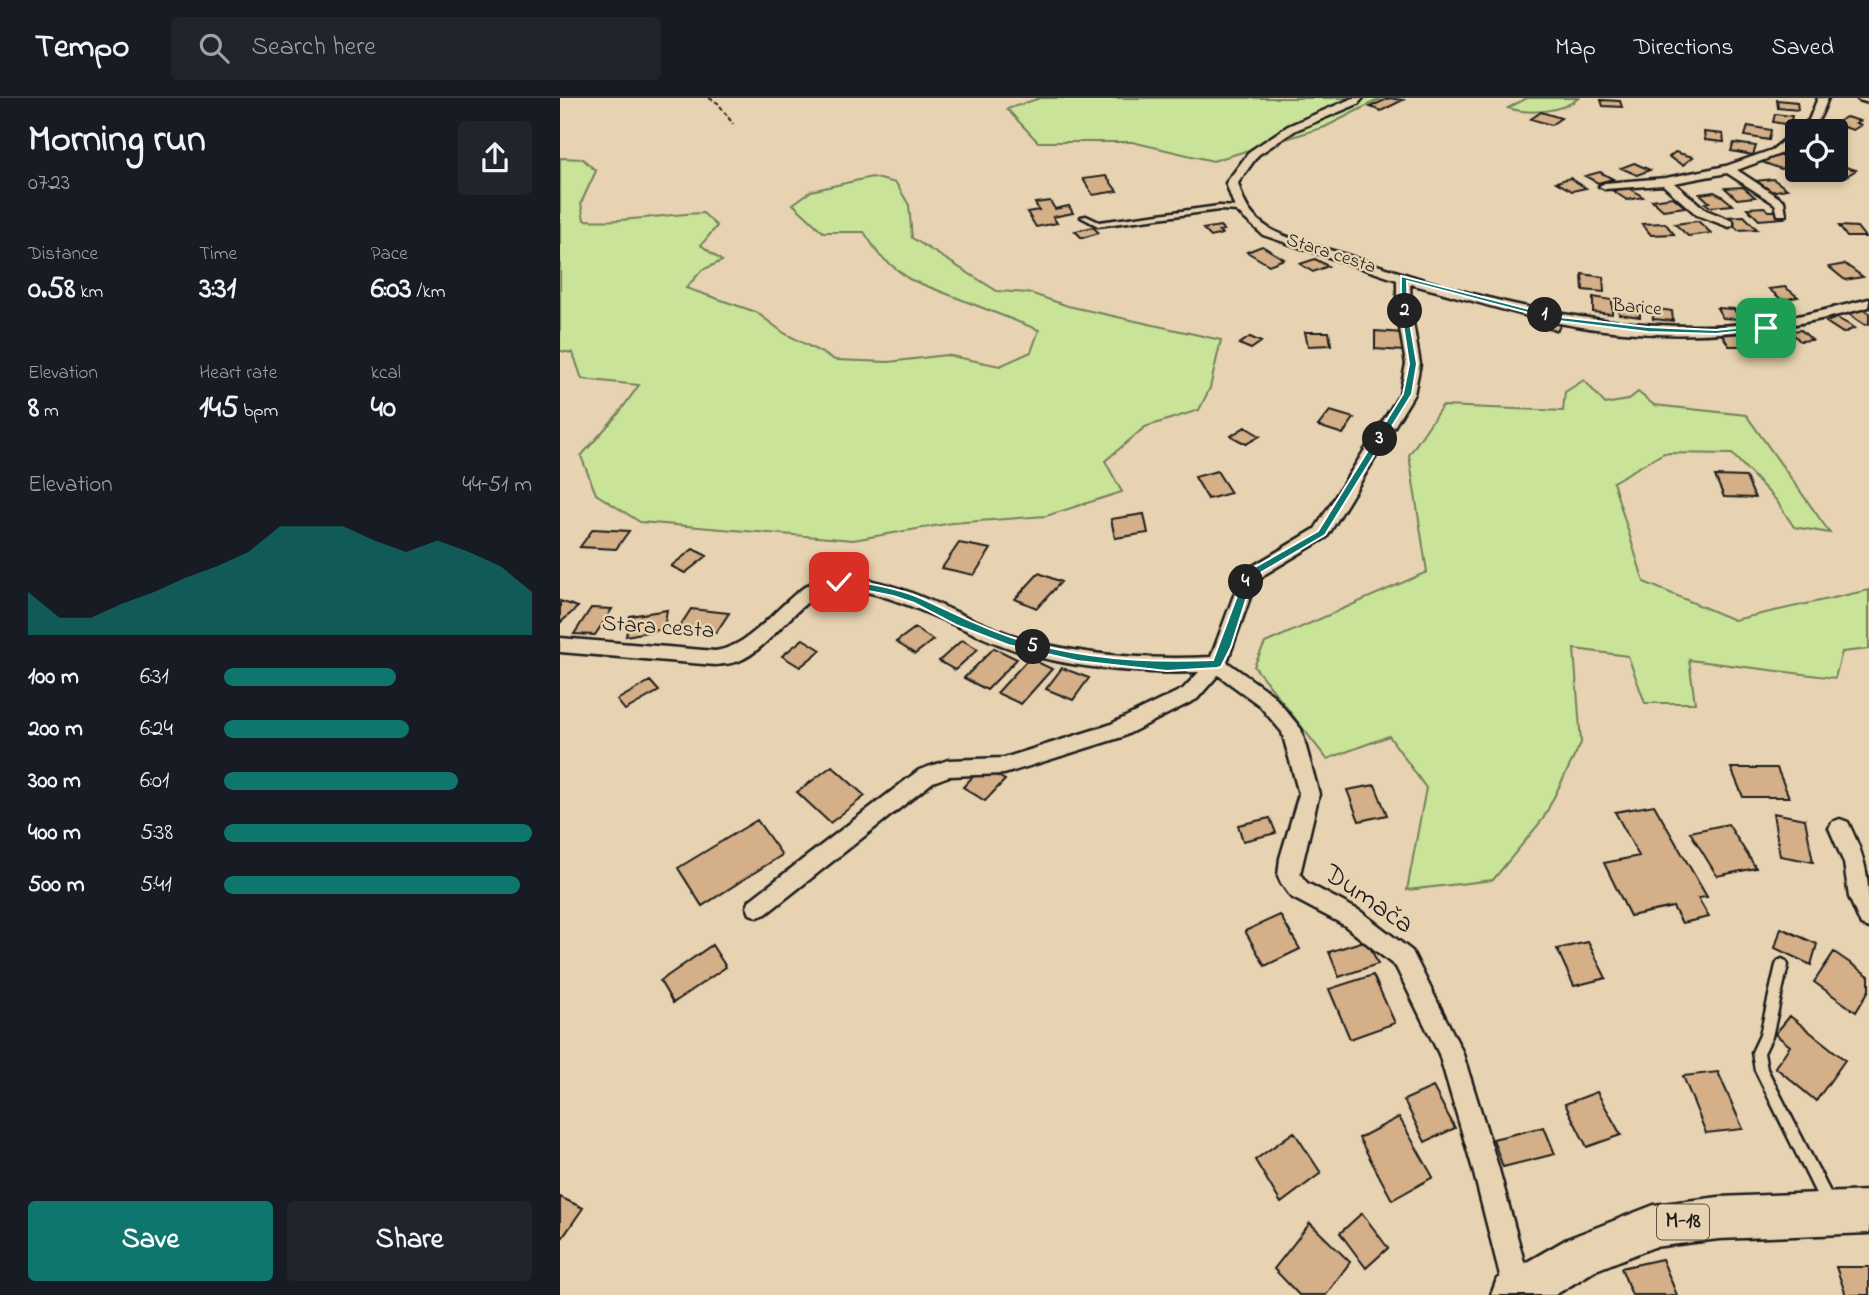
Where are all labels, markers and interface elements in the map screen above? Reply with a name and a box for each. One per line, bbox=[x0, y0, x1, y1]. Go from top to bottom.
search box bbox=[171, 17, 661, 80]
text: Tempo bbox=[35, 24, 129, 72]
icon: search bbox=[195, 29, 233, 67]
text: Search here bbox=[251, 29, 376, 67]
text: Map bbox=[1555, 31, 1596, 66]
text: Directions bbox=[1634, 31, 1733, 66]
text: Saved bbox=[1771, 31, 1834, 66]
text: Morning run bbox=[28, 113, 206, 169]
map controls bbox=[1785, 119, 1848, 182]
button: locate bbox=[1785, 119, 1848, 182]
button: share bbox=[458, 121, 532, 195]
text: 07:23 bbox=[28, 167, 70, 200]
street label: Stara cesta bbox=[1283, 227, 1379, 281]
text: Distance bbox=[28, 241, 98, 268]
text: Time bbox=[199, 241, 237, 268]
text: Pace bbox=[371, 241, 408, 268]
text: 0.58 bbox=[28, 268, 76, 312]
text: 3:31 bbox=[199, 268, 236, 312]
text: 6:03 bbox=[371, 268, 412, 312]
text: km bbox=[76, 279, 103, 306]
text: /km bbox=[412, 279, 445, 306]
street label: Barice bbox=[1610, 292, 1663, 324]
pin: 2 bbox=[1388, 294, 1422, 328]
text: 2 bbox=[1400, 297, 1409, 324]
pin: 1 bbox=[1528, 298, 1562, 332]
pin bbox=[1736, 298, 1796, 358]
text: 1 bbox=[1541, 301, 1548, 328]
icon: arrive bbox=[1747, 309, 1785, 347]
text: Elevation bbox=[28, 360, 98, 387]
text: Heart rate bbox=[199, 360, 277, 387]
text: kcal bbox=[371, 360, 401, 387]
text: 8 bbox=[28, 387, 39, 431]
text: 145 bbox=[199, 387, 238, 431]
text: 40 bbox=[371, 387, 396, 431]
text: m bbox=[39, 398, 59, 425]
text: bpm bbox=[238, 398, 278, 425]
pin: 3 bbox=[1362, 422, 1398, 456]
text: 3 bbox=[1376, 425, 1383, 452]
text: Elevation bbox=[28, 469, 113, 502]
text: 44–51 m bbox=[462, 469, 532, 502]
pin bbox=[809, 552, 869, 612]
icon: check bbox=[820, 563, 858, 601]
pin: 4 bbox=[1228, 564, 1264, 600]
text: 4 bbox=[1242, 568, 1249, 595]
street label: Stara cesta bbox=[601, 608, 715, 648]
pin: 5 bbox=[1016, 630, 1050, 664]
text: 5 bbox=[1027, 633, 1038, 660]
text: 100 m bbox=[28, 661, 79, 694]
text: 6:31 bbox=[140, 661, 169, 694]
text: 200 m bbox=[28, 713, 83, 746]
text: 6:24 bbox=[140, 713, 173, 746]
text: 300 m bbox=[28, 765, 81, 798]
text: 6:01 bbox=[140, 765, 169, 798]
text: 400 m bbox=[28, 817, 81, 850]
text: 5:38 bbox=[140, 817, 173, 850]
street label: Dumača bbox=[1314, 854, 1421, 945]
text: 500 m bbox=[28, 869, 85, 902]
text: 5:41 bbox=[140, 869, 172, 902]
button: Save bbox=[28, 1201, 273, 1281]
button: Share bbox=[287, 1201, 532, 1281]
road number: M-18 bbox=[1657, 1204, 1709, 1240]

